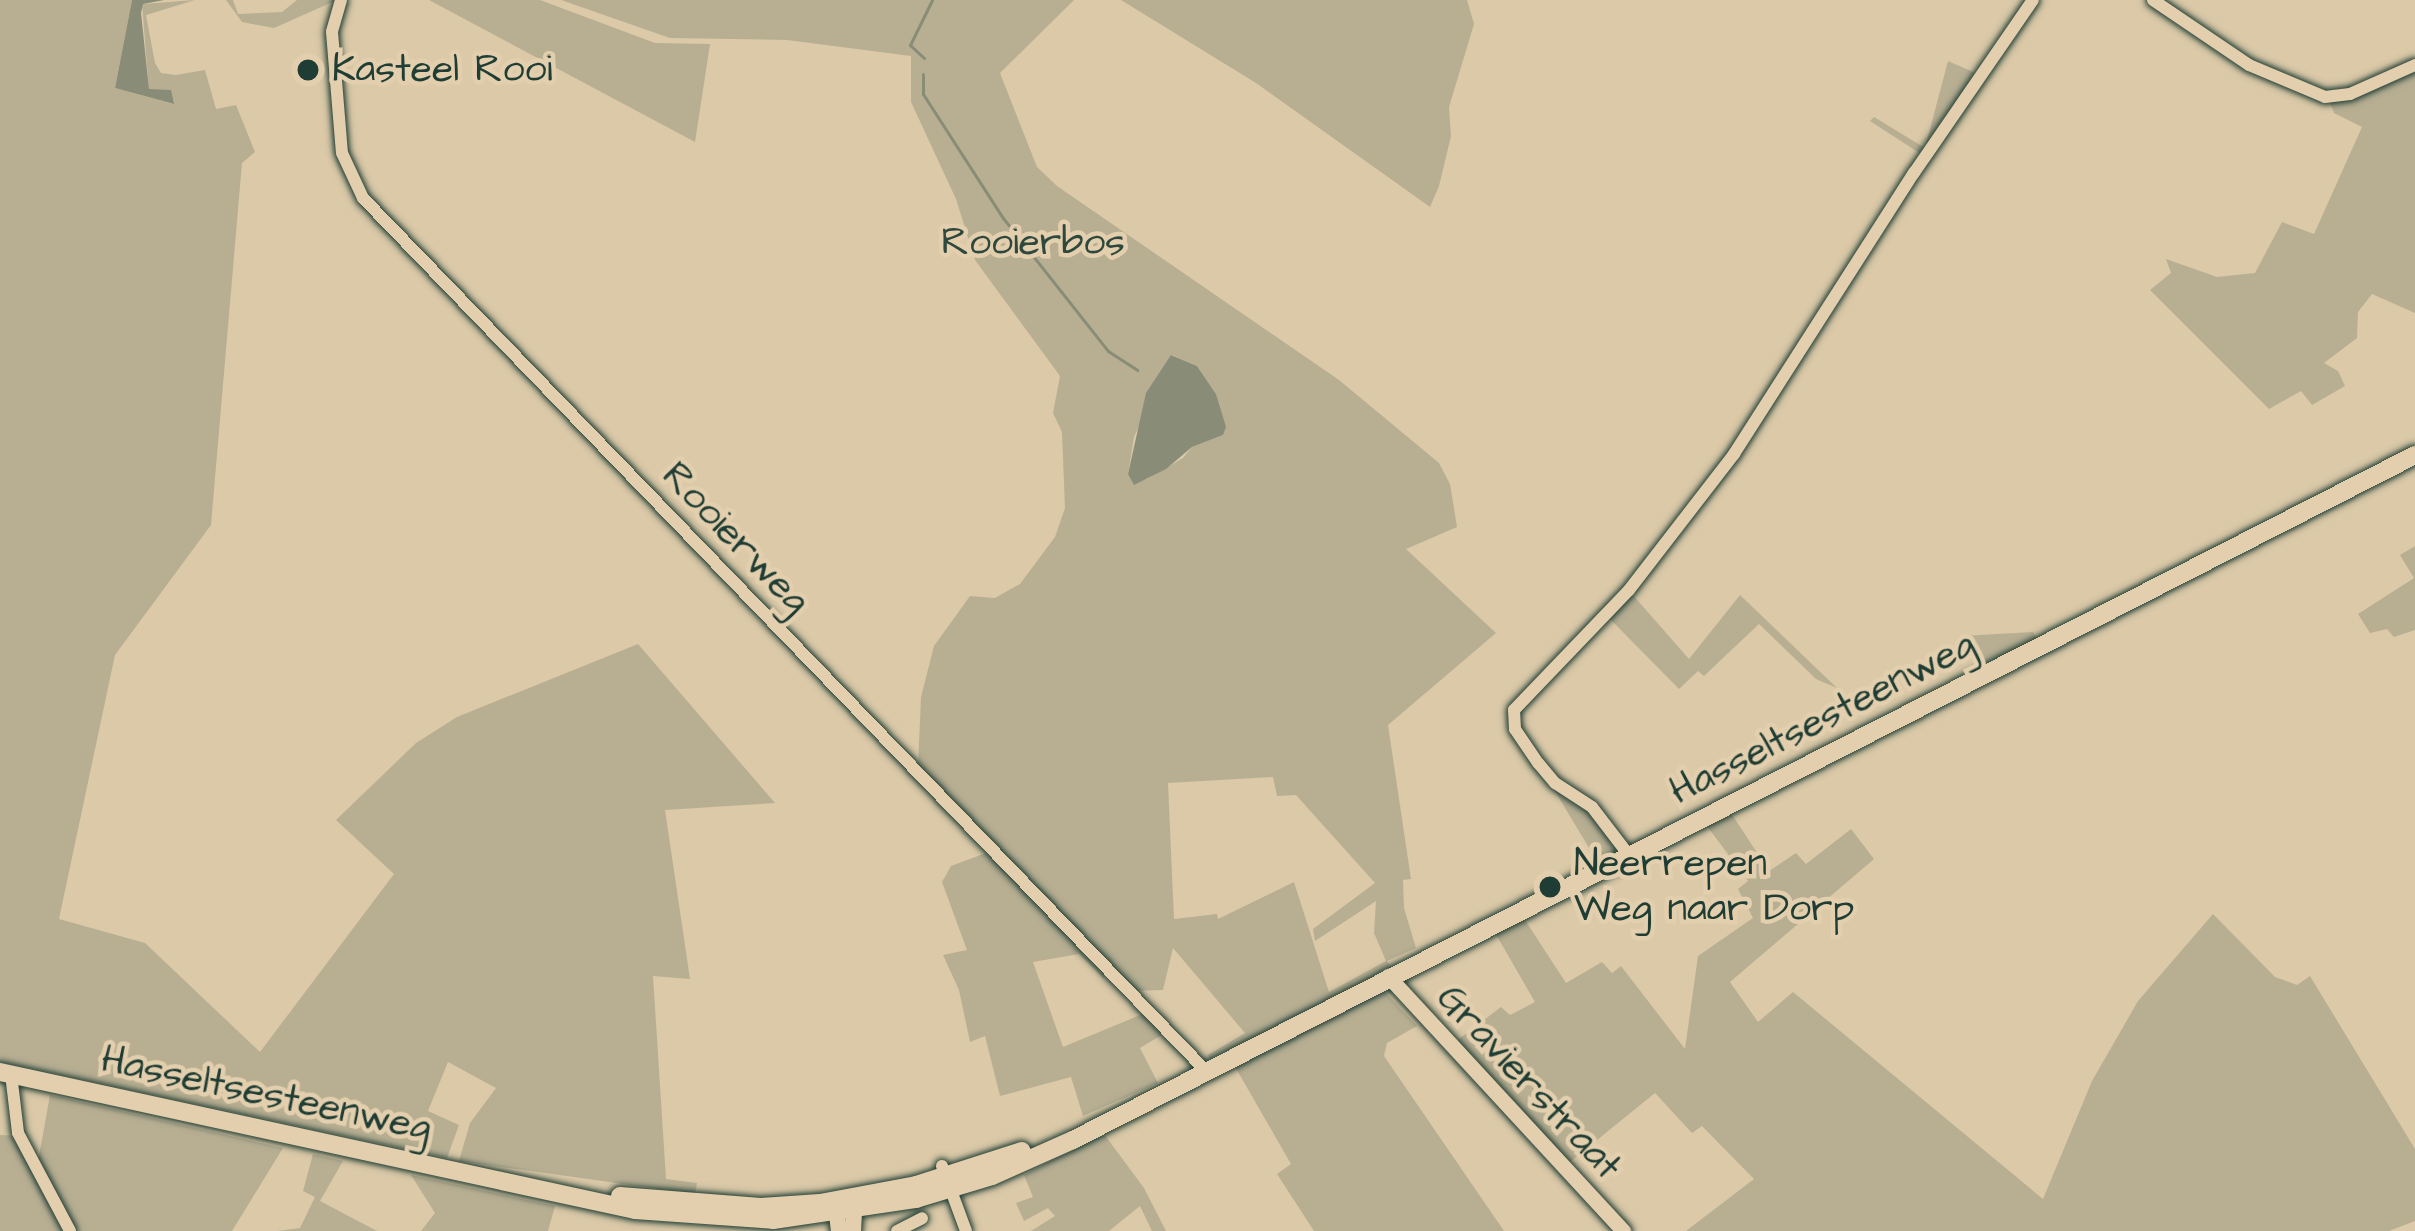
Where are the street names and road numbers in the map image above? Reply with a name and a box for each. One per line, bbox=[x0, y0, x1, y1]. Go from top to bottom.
street label: Rooierweg bbox=[651, 453, 819, 625]
street label: Hasseltsesteenweg bbox=[1663, 622, 1983, 816]
street label: Gravierstraat bbox=[1426, 976, 1630, 1190]
street label: Hasseltsesteenweg bbox=[97, 1037, 435, 1153]

